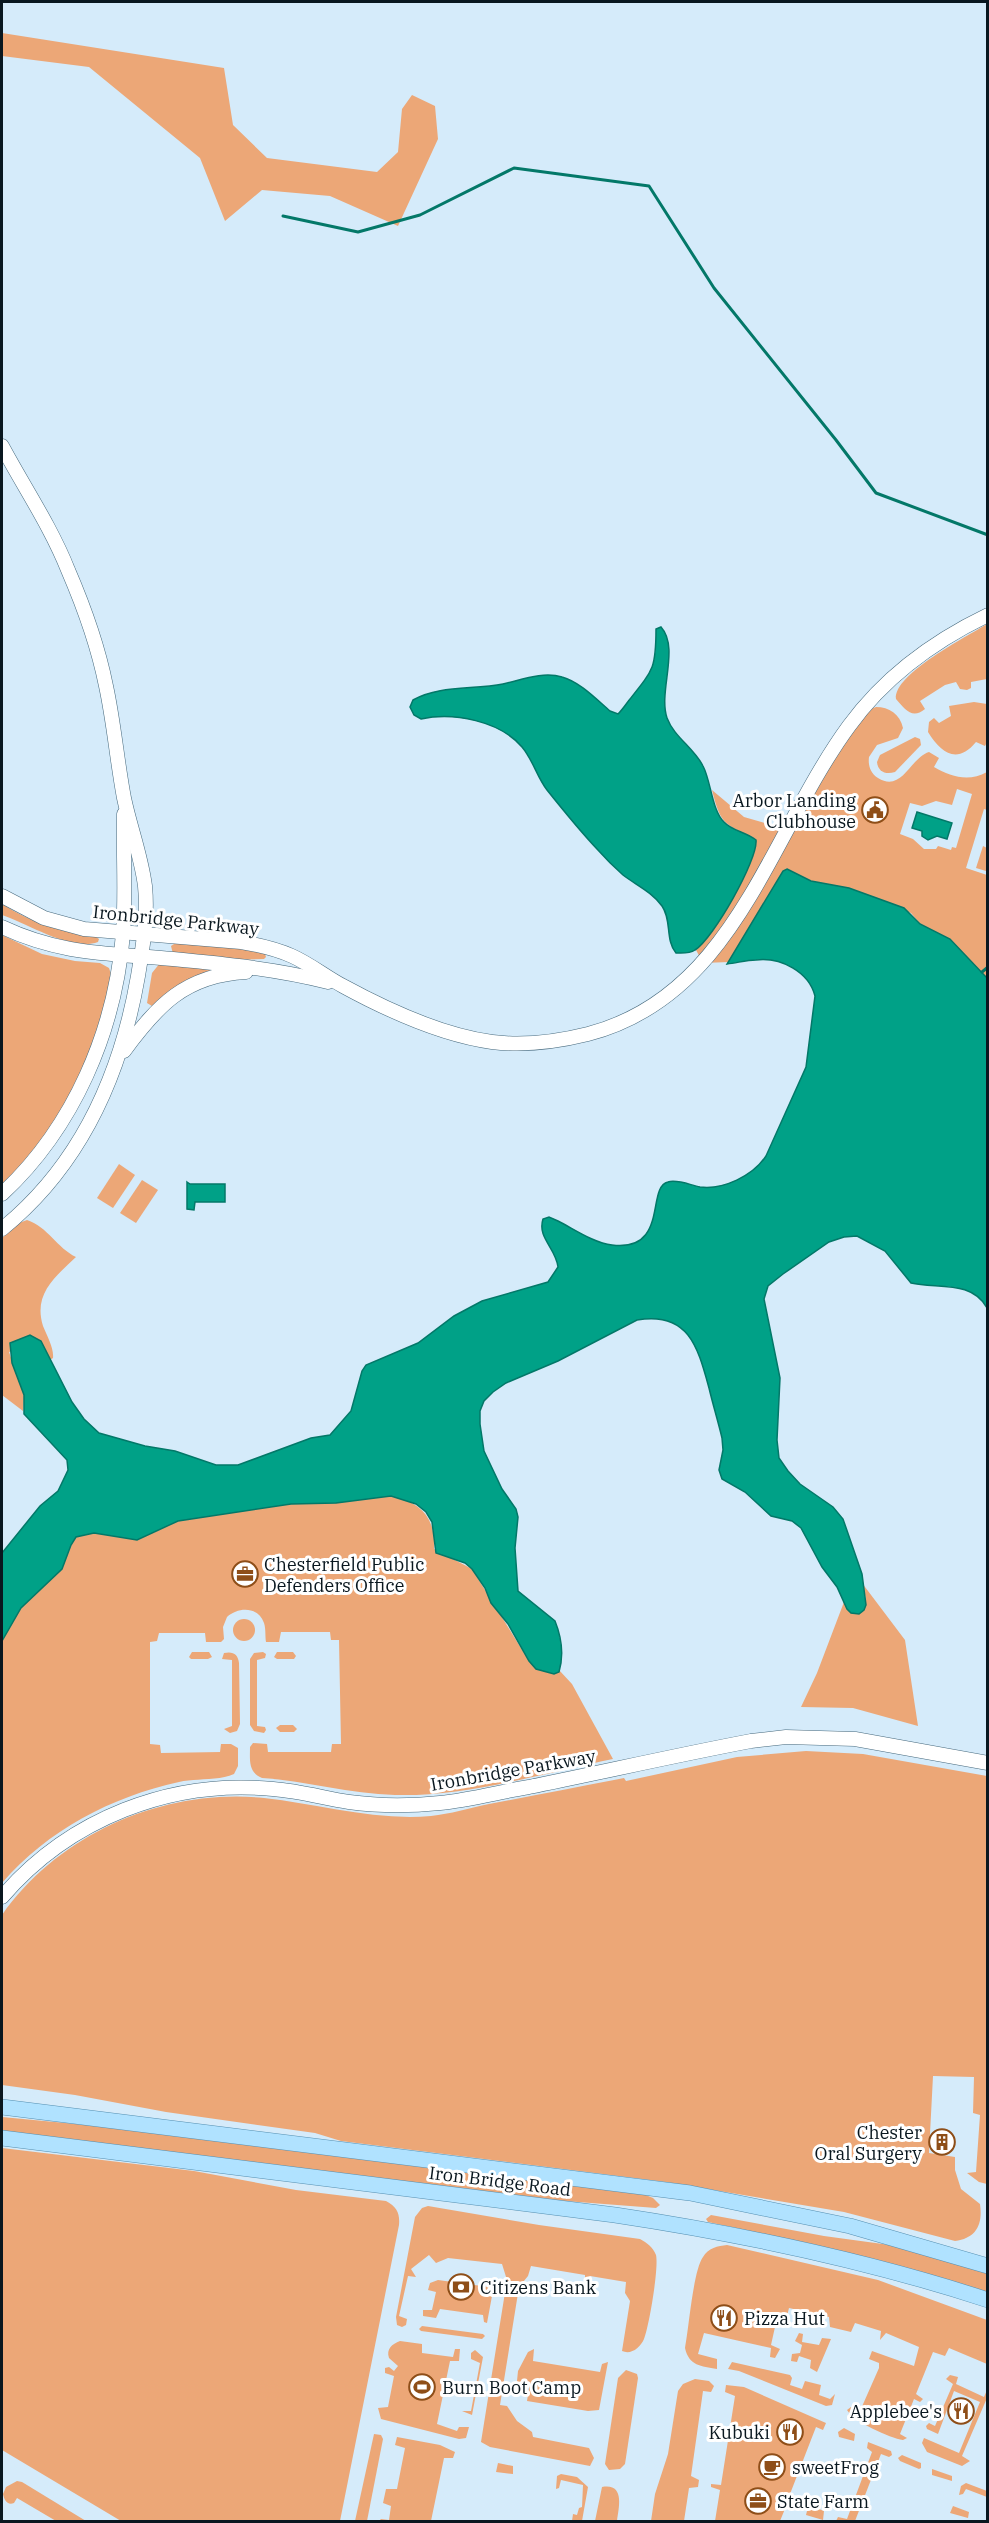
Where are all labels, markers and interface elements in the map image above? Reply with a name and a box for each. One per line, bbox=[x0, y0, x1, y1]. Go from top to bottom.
place label: Arbor Landing Clubhouse bbox=[733, 789, 856, 833]
public building icon: Arbor Landing Clubhouse bbox=[860, 795, 890, 825]
street label: Ironbridge Parkway bbox=[92, 900, 261, 940]
place label: Chesterfield Public Defenders Office bbox=[264, 1553, 425, 1597]
office icon: Chesterfield Public Defenders Office bbox=[230, 1559, 260, 1589]
street label: Ironbridge Parkway bbox=[429, 1744, 598, 1796]
place label: Chester Oral Surgery bbox=[815, 2121, 922, 2165]
building icon: Chester Oral Surgery bbox=[927, 2127, 957, 2157]
street label: Iron Bridge Road bbox=[428, 2161, 572, 2201]
bank icon: Citizens Bank bbox=[446, 2272, 476, 2302]
place label: Citizens Bank bbox=[480, 2276, 597, 2299]
restaurant icon: Pizza Hut bbox=[709, 2303, 739, 2333]
place label: Pizza Hut bbox=[744, 2307, 825, 2330]
sports icon: Burn Boot Camp bbox=[407, 2372, 437, 2402]
place label: Burn Boot Camp bbox=[442, 2376, 581, 2399]
restaurant icon: Applebee's bbox=[946, 2396, 976, 2426]
place label: Applebee's bbox=[850, 2400, 942, 2423]
restaurant icon: Kubuki bbox=[775, 2417, 805, 2447]
place label: Kubuki bbox=[708, 2421, 770, 2444]
cafe icon: sweetFrog bbox=[757, 2452, 787, 2482]
place label: sweetFrog bbox=[792, 2456, 879, 2479]
office icon: State Farm bbox=[743, 2486, 773, 2516]
place label: State Farm bbox=[777, 2490, 869, 2513]

